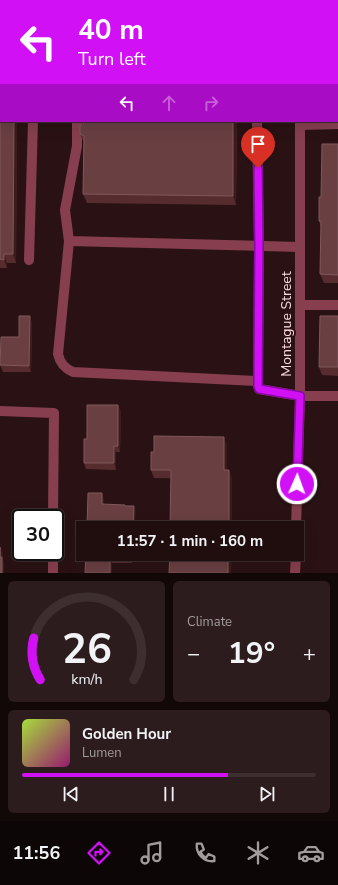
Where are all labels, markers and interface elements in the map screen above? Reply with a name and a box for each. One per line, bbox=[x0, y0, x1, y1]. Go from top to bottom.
text: 40 m bbox=[78, 11, 144, 49]
icon: left bbox=[12, 16, 64, 68]
text: Turn left bbox=[78, 47, 146, 71]
icon: left bbox=[116, 92, 138, 114]
icon: ahead bbox=[158, 92, 180, 114]
icon: right bbox=[200, 92, 222, 114]
pin bbox=[241, 127, 275, 168]
icon: arrive bbox=[247, 133, 269, 155]
street label: Montague Street bbox=[277, 271, 296, 377]
position arrow bbox=[276, 463, 318, 505]
speed limit sign: 30 bbox=[12, 509, 64, 561]
text: 11:57 · 1 min · 160 m bbox=[117, 531, 263, 551]
text: Climate bbox=[187, 613, 232, 631]
text: 26 bbox=[62, 620, 111, 677]
text: 19° bbox=[228, 633, 275, 674]
text: − bbox=[187, 639, 200, 669]
text: + bbox=[303, 639, 316, 669]
text: km/h bbox=[71, 669, 102, 688]
text: Golden Hour bbox=[82, 724, 171, 744]
text: Lumen bbox=[82, 744, 122, 762]
icon: previous bbox=[60, 783, 82, 805]
icon: pause bbox=[158, 783, 180, 805]
icon: next bbox=[256, 783, 278, 805]
icon: directions bbox=[85, 839, 113, 867]
icon: music bbox=[138, 839, 166, 867]
icon: phone bbox=[191, 839, 219, 867]
icon: climate bbox=[244, 839, 272, 867]
icon: car bbox=[297, 839, 325, 867]
text: 11:56 bbox=[13, 841, 60, 865]

